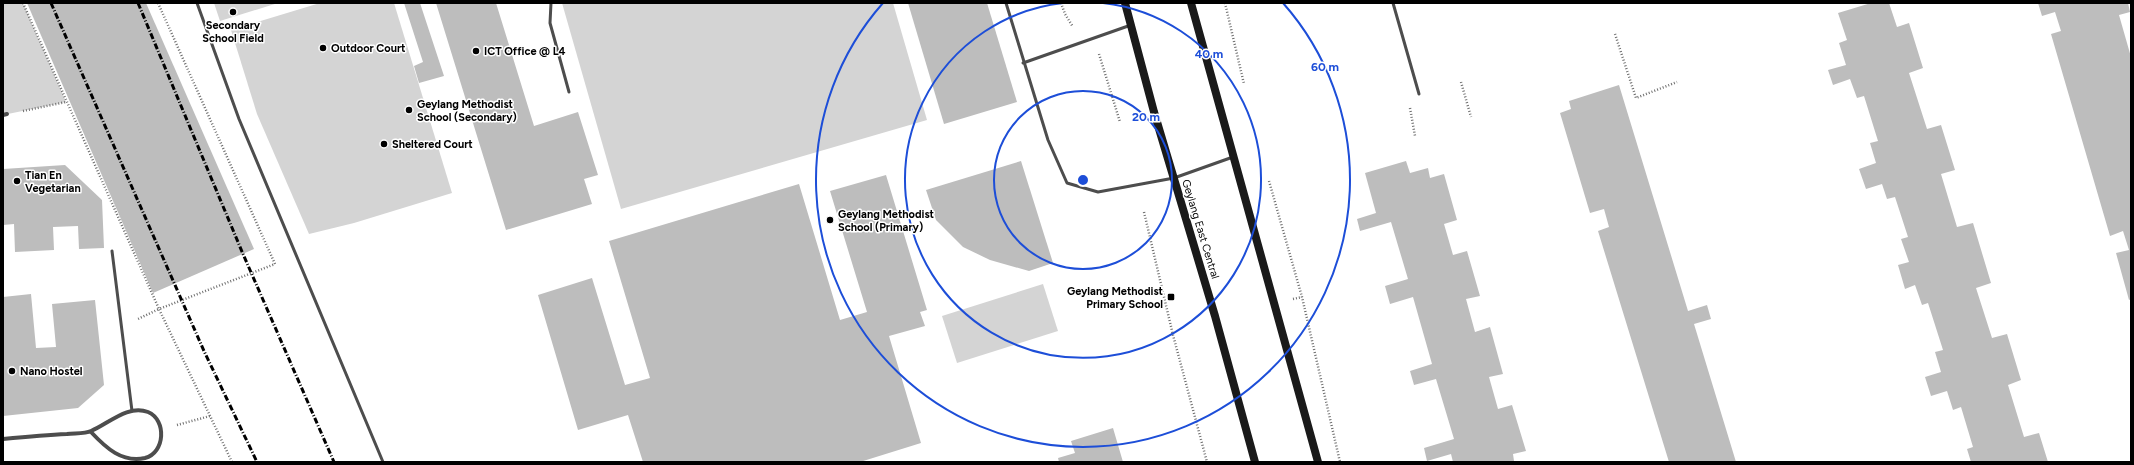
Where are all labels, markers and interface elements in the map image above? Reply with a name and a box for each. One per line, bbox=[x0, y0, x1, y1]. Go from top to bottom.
marker: Secondary School Field bbox=[228, 7, 238, 17]
place label: Secondary School Field bbox=[202, 19, 264, 45]
place label: Outdoor Court bbox=[331, 42, 406, 55]
marker: Outdoor Court bbox=[318, 43, 328, 53]
place label: ICT Office @ L4 bbox=[484, 45, 566, 58]
marker: ICT Office @ L4 bbox=[471, 46, 481, 56]
text: 40 m bbox=[1195, 47, 1223, 61]
text: 60 m bbox=[1311, 60, 1339, 74]
place label: Geylang Methodist School (Secondary) bbox=[417, 98, 517, 124]
marker: Geylang Methodist School (Secondary) bbox=[404, 105, 414, 115]
text: 20 m bbox=[1132, 110, 1160, 124]
place label: Sheltered Court bbox=[392, 138, 473, 151]
marker: Sheltered Court bbox=[379, 139, 389, 149]
place label: Tian En Vegetarian bbox=[25, 169, 81, 195]
centre of rings bbox=[1076, 173, 1090, 187]
marker: Tian En Vegetarian bbox=[12, 176, 22, 186]
street label: Geylang East Central bbox=[1179, 178, 1222, 281]
place label: Geylang Methodist School (Primary) bbox=[838, 208, 935, 234]
marker: Geylang Methodist School (Primary) bbox=[825, 215, 835, 225]
place label: Geylang Methodist Primary School bbox=[1067, 285, 1164, 311]
marker: Geylang Methodist Primary School bbox=[1166, 292, 1176, 302]
place label: Nano Hostel bbox=[20, 365, 83, 378]
marker: Nano Hostel bbox=[7, 366, 17, 376]

